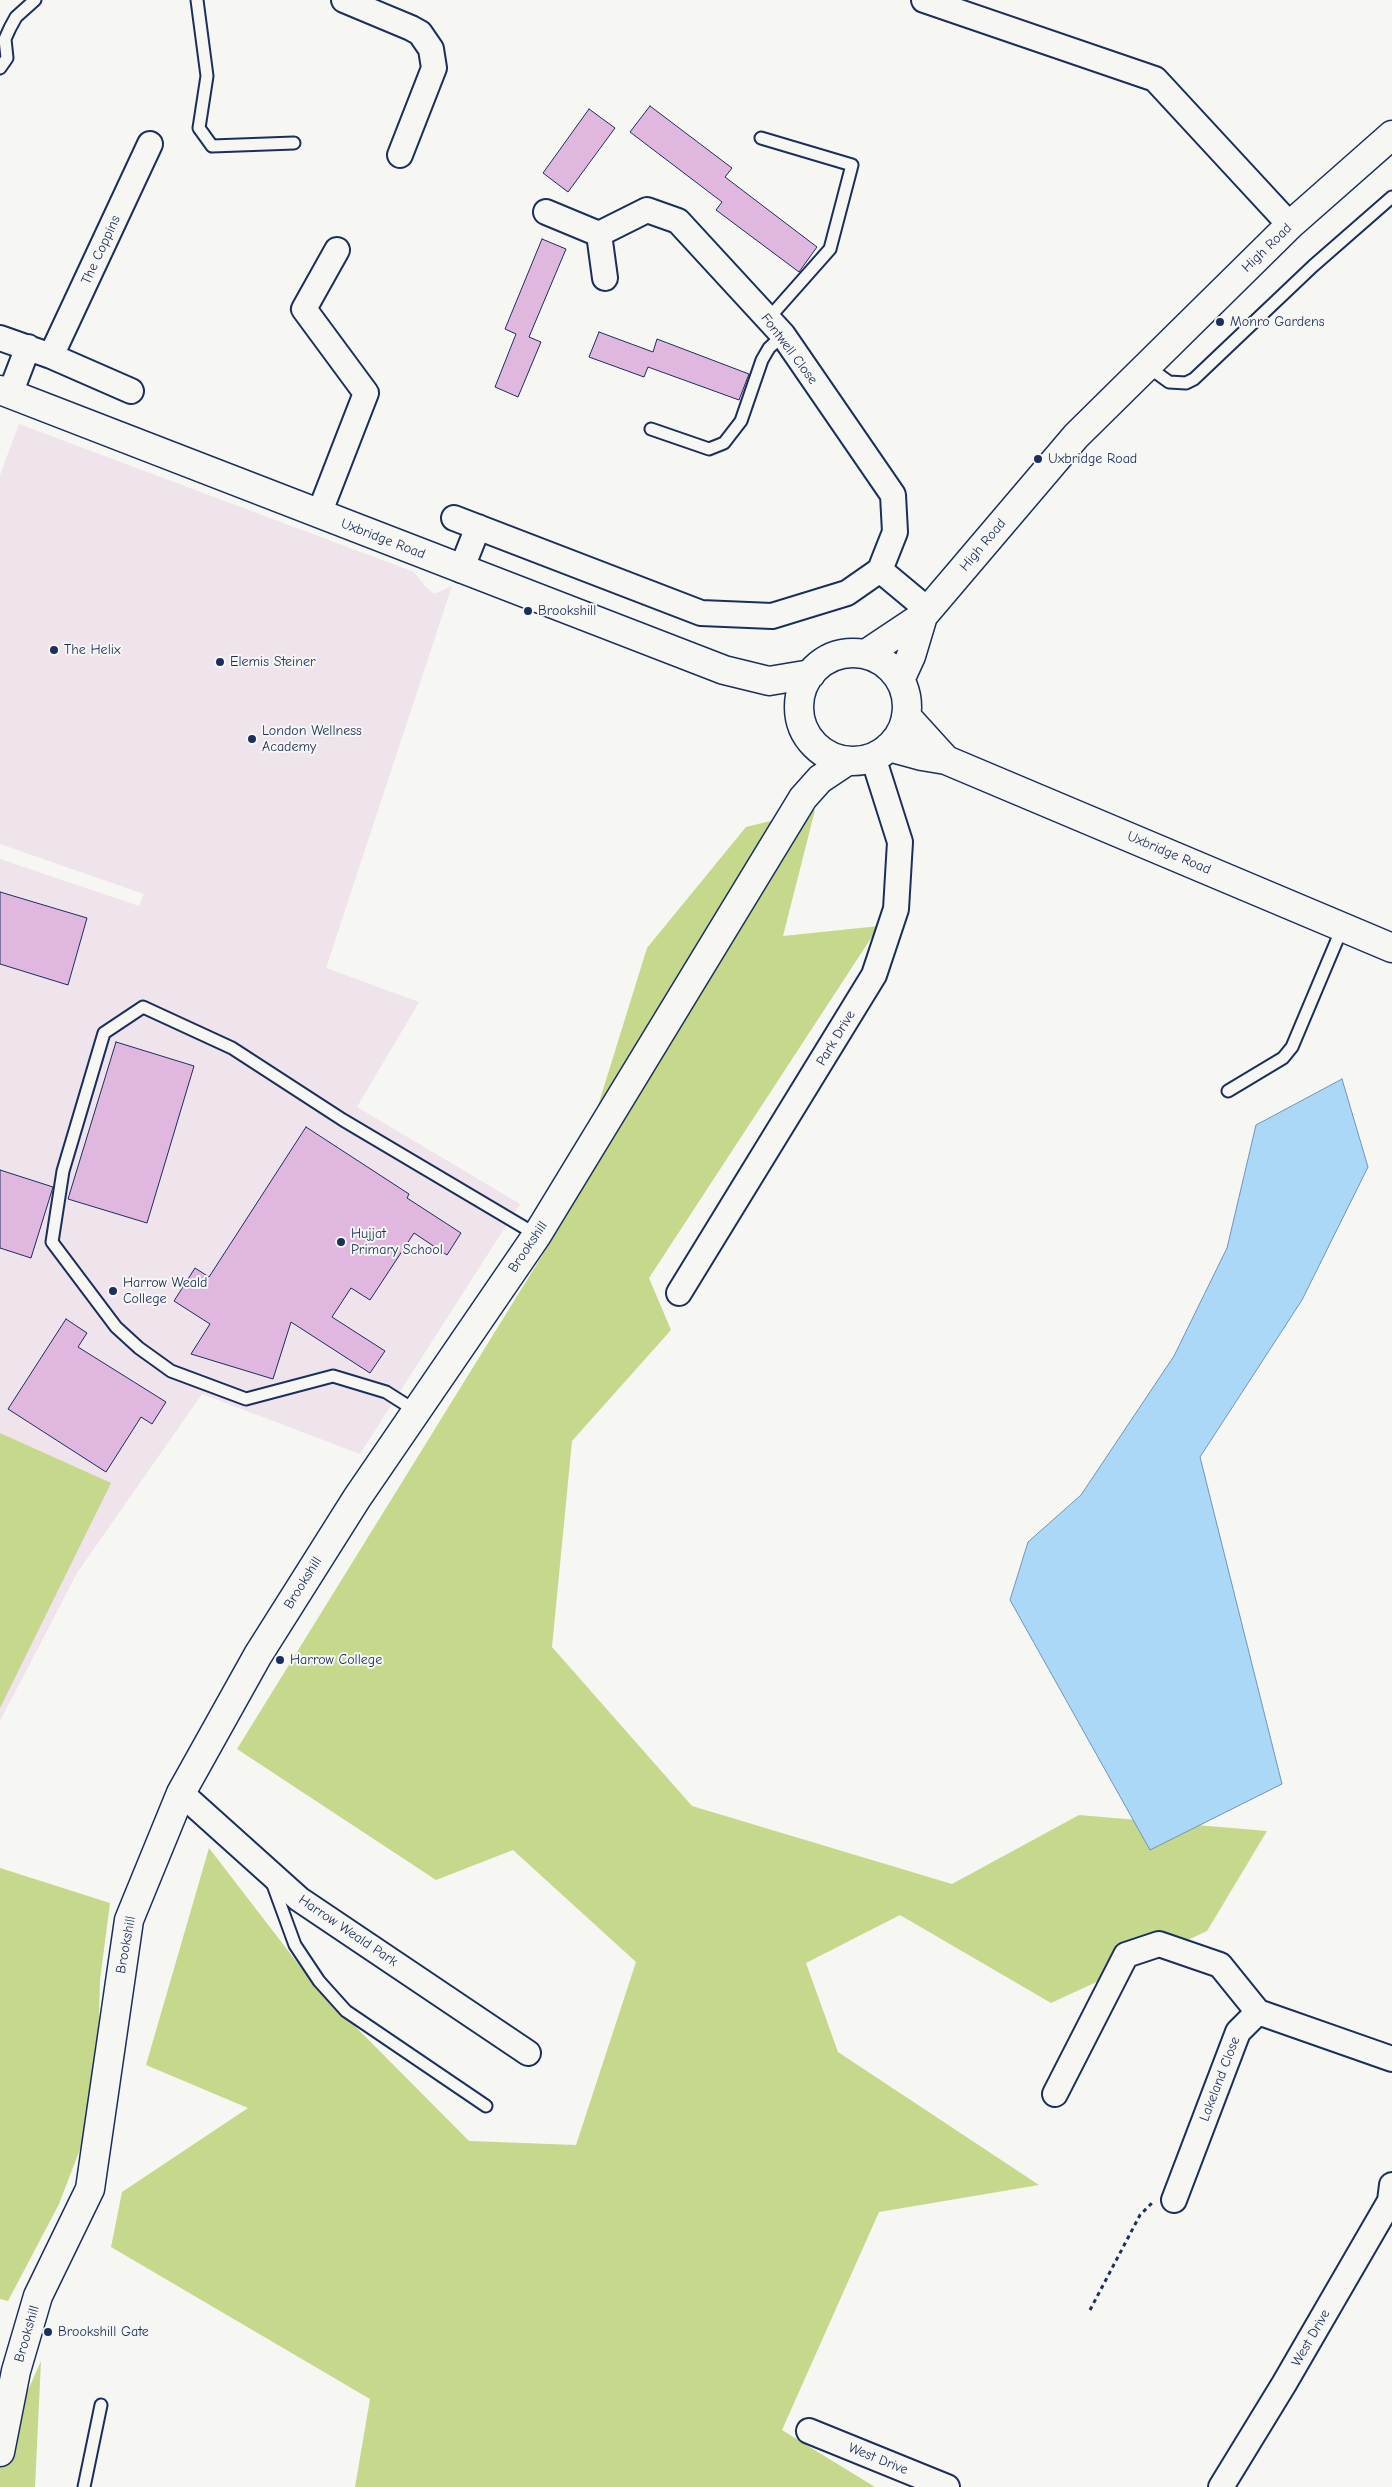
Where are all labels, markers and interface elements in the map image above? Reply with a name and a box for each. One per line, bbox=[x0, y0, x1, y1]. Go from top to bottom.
street label: The Coppins bbox=[78, 213, 124, 287]
street label: High Road bbox=[1238, 220, 1296, 276]
street label: Fontwell Close bbox=[757, 310, 821, 388]
place label: Monro Gardens bbox=[1230, 314, 1325, 330]
marker: Monro Gardens bbox=[1214, 316, 1226, 328]
place label: Uxbridge Road bbox=[1048, 451, 1137, 467]
marker: Uxbridge Road bbox=[1032, 453, 1044, 465]
street label: Uxbridge Road bbox=[338, 515, 428, 563]
street label: High Road bbox=[956, 515, 1010, 575]
place label: Brookshill bbox=[538, 603, 596, 619]
marker: Brookshill bbox=[522, 605, 534, 617]
place label: The Helix bbox=[64, 642, 121, 658]
marker: The Helix bbox=[48, 644, 60, 656]
place label: Elemis Steiner bbox=[230, 654, 316, 670]
marker: Elemis Steiner bbox=[214, 656, 226, 668]
place label: London Wellness Academy bbox=[262, 723, 362, 756]
marker: London Wellness Academy bbox=[246, 733, 258, 745]
street label: Uxbridge Road bbox=[1125, 828, 1213, 878]
street label: Park Drive bbox=[813, 1007, 859, 1069]
street label: Brookshill bbox=[505, 1218, 551, 1276]
place label: Hujjat Primary School bbox=[351, 1226, 443, 1258]
marker: Hujjat Primary School bbox=[335, 1236, 347, 1248]
place label: Harrow Weald College bbox=[123, 1275, 207, 1308]
marker: Harrow Weald College bbox=[107, 1285, 119, 1297]
street label: Brookshill bbox=[280, 1554, 326, 1612]
place label: Harrow College bbox=[290, 1652, 382, 1668]
marker: Harrow College bbox=[274, 1654, 286, 1666]
street label: Harrow Weald Park bbox=[295, 1892, 401, 1970]
street label: Brookshill bbox=[113, 1915, 139, 1975]
street label: Lakeland Close bbox=[1196, 2034, 1244, 2124]
street label: Brookshill bbox=[11, 2304, 43, 2364]
street label: West Drive bbox=[1288, 2307, 1334, 2369]
place label: Brookshill Gate bbox=[58, 2324, 149, 2340]
marker: Brookshill Gate bbox=[42, 2326, 54, 2338]
street label: West Drive bbox=[846, 2439, 910, 2479]

